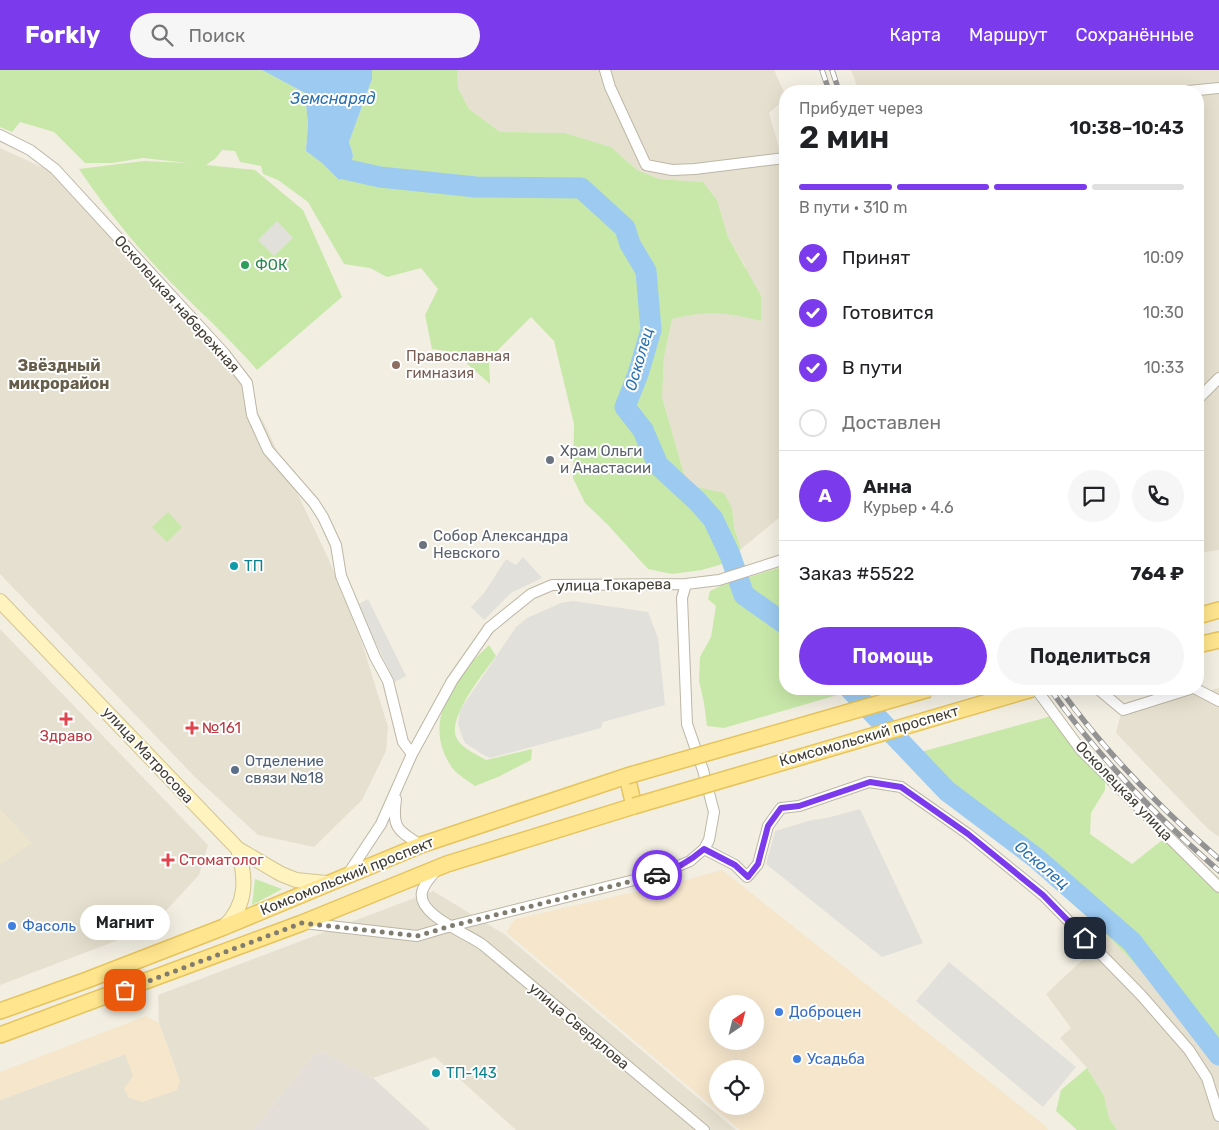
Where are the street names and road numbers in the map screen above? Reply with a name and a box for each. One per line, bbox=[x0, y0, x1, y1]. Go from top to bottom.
street label: Осколецкая набережная bbox=[111, 232, 243, 376]
street label: улица Токарева bbox=[557, 575, 671, 595]
street label: Комсомольский проспект bbox=[777, 702, 961, 770]
street label: улица Матросова bbox=[99, 703, 197, 807]
street label: Осколецкая улица bbox=[1072, 737, 1176, 845]
street label: Комсомольский проспект bbox=[258, 833, 437, 919]
street label: улица Свердлова bbox=[525, 979, 633, 1073]

